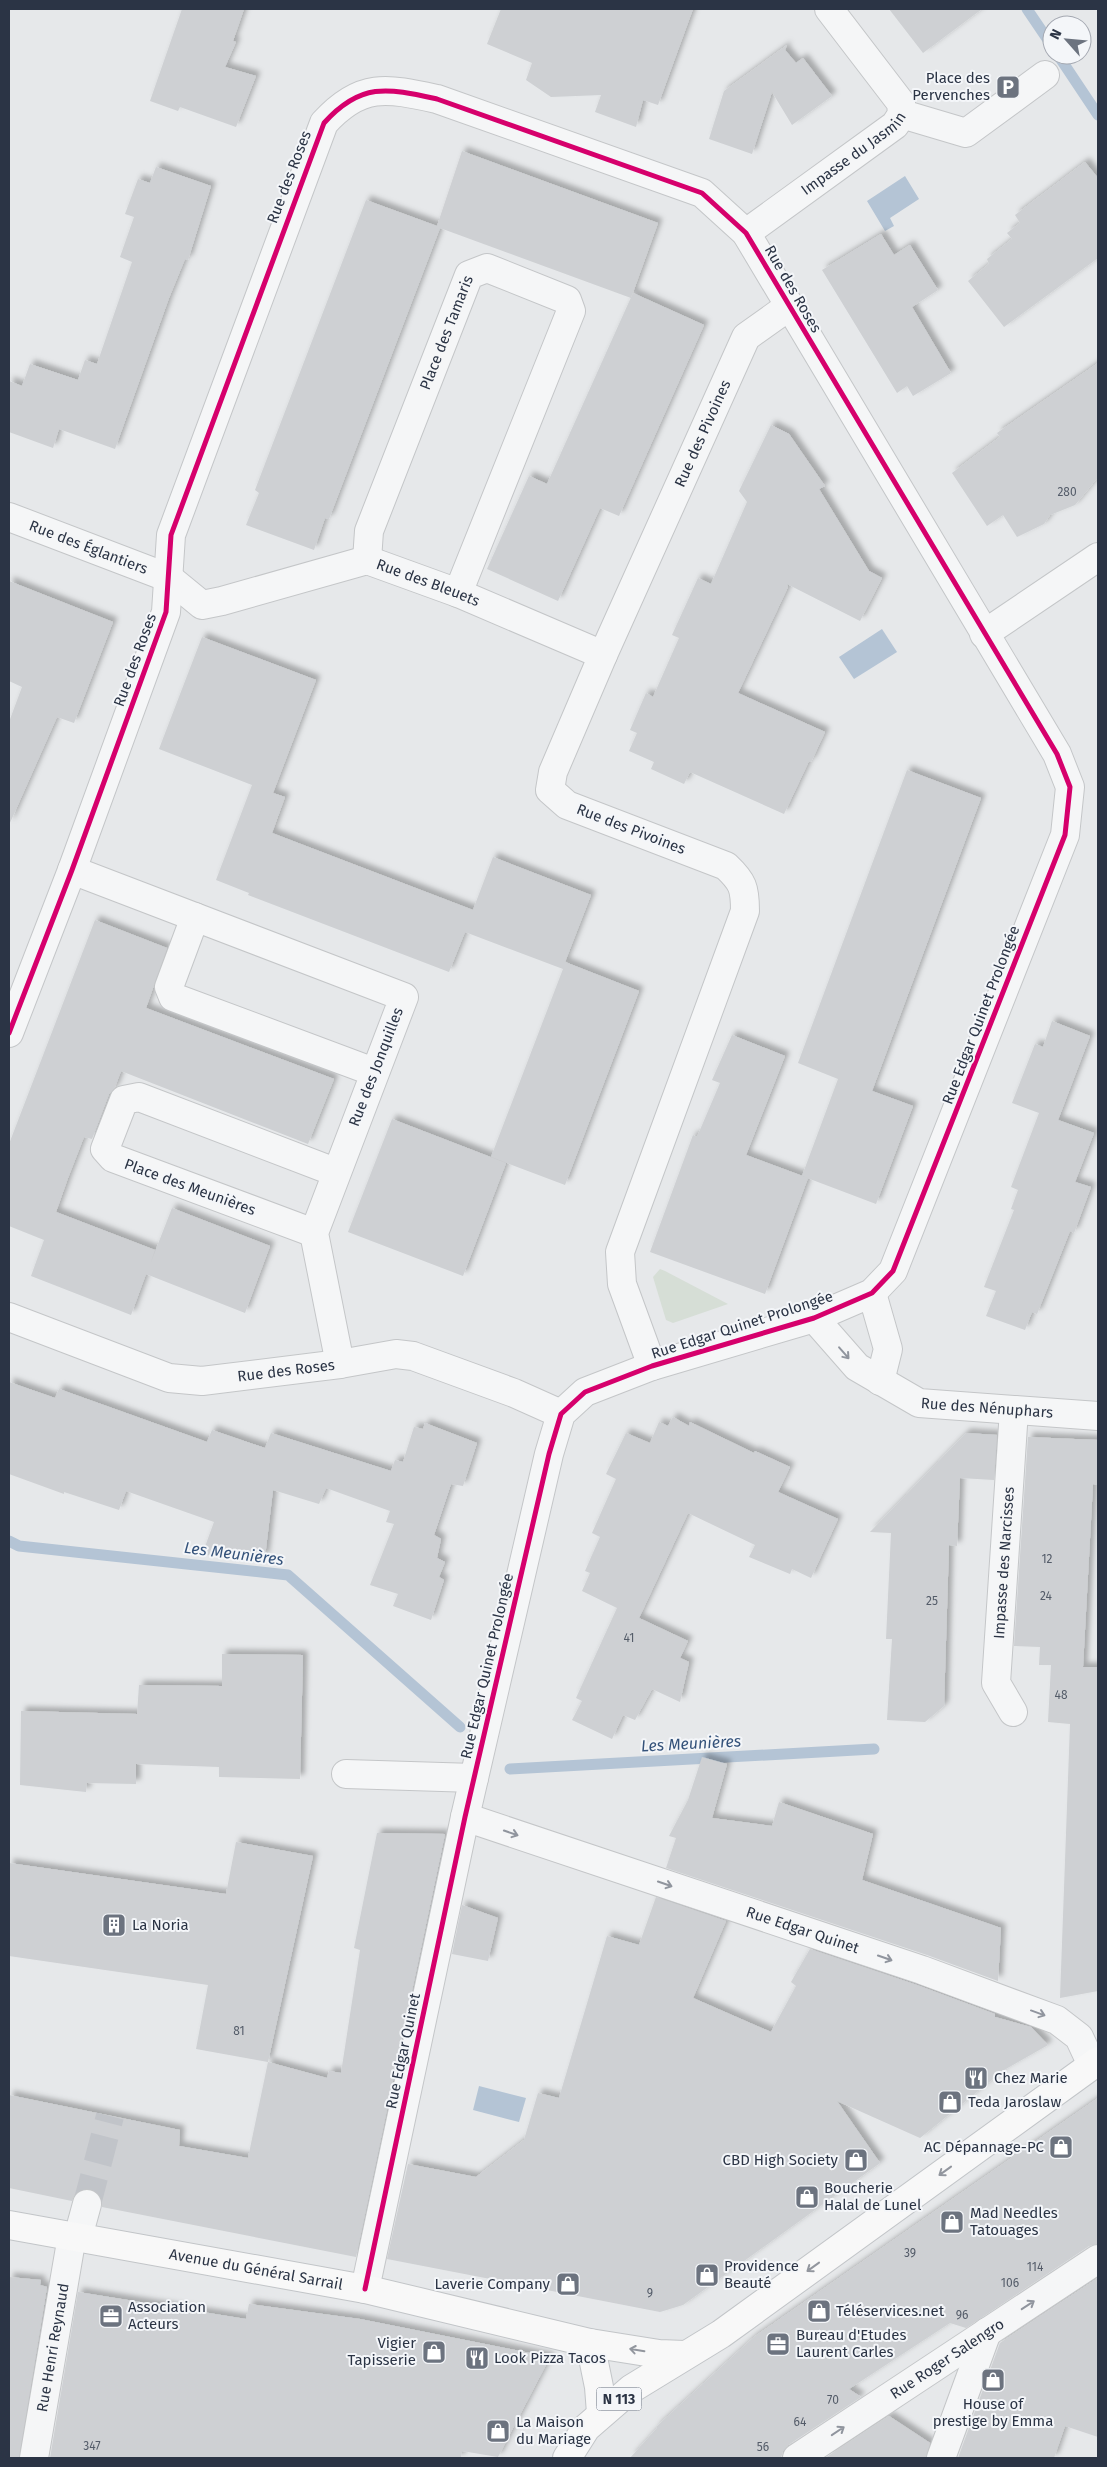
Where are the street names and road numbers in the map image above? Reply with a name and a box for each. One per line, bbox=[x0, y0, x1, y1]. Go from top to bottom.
street label: Impasse du Jasmin bbox=[798, 109, 910, 199]
street label: Rue des Roses bbox=[263, 128, 315, 226]
street label: Rue des Roses bbox=[761, 242, 825, 336]
street label: Place des Tamaris bbox=[416, 273, 477, 393]
street label: Rue des Pivoines bbox=[671, 377, 735, 490]
street label: Rue des Églantiers bbox=[27, 517, 150, 578]
street label: Rue des Bleuets bbox=[374, 555, 483, 610]
street label: Rue des Roses bbox=[110, 611, 160, 709]
street label: Rue des Pivoines bbox=[574, 800, 688, 858]
street label: Rue Edgar Quinet Prolongée bbox=[939, 923, 1023, 1107]
street label: Rue des Jonquilles bbox=[345, 1005, 407, 1129]
street label: Place des Meunières bbox=[122, 1155, 258, 1219]
street label: Rue Edgar Quinet Prolongée bbox=[649, 1287, 835, 1363]
street label: Rue des Roses bbox=[236, 1356, 336, 1386]
street label: Rue des Nénuphars bbox=[920, 1394, 1054, 1422]
street label: Impasse des Narcisses bbox=[990, 1486, 1018, 1640]
street label: Rue Edgar Quinet Prolongée bbox=[457, 1571, 517, 1761]
street label: Rue Edgar Quinet bbox=[744, 1903, 862, 1957]
street label: Rue Edgar Quinet bbox=[382, 1991, 424, 2110]
street label: Avenue du Général Sarrail bbox=[168, 2245, 345, 2294]
street label: Rue Henri Reynaud bbox=[33, 2282, 73, 2413]
street label: Rue Roger Salengro bbox=[887, 2315, 1007, 2403]
road number: N 113 bbox=[596, 2388, 642, 2410]

